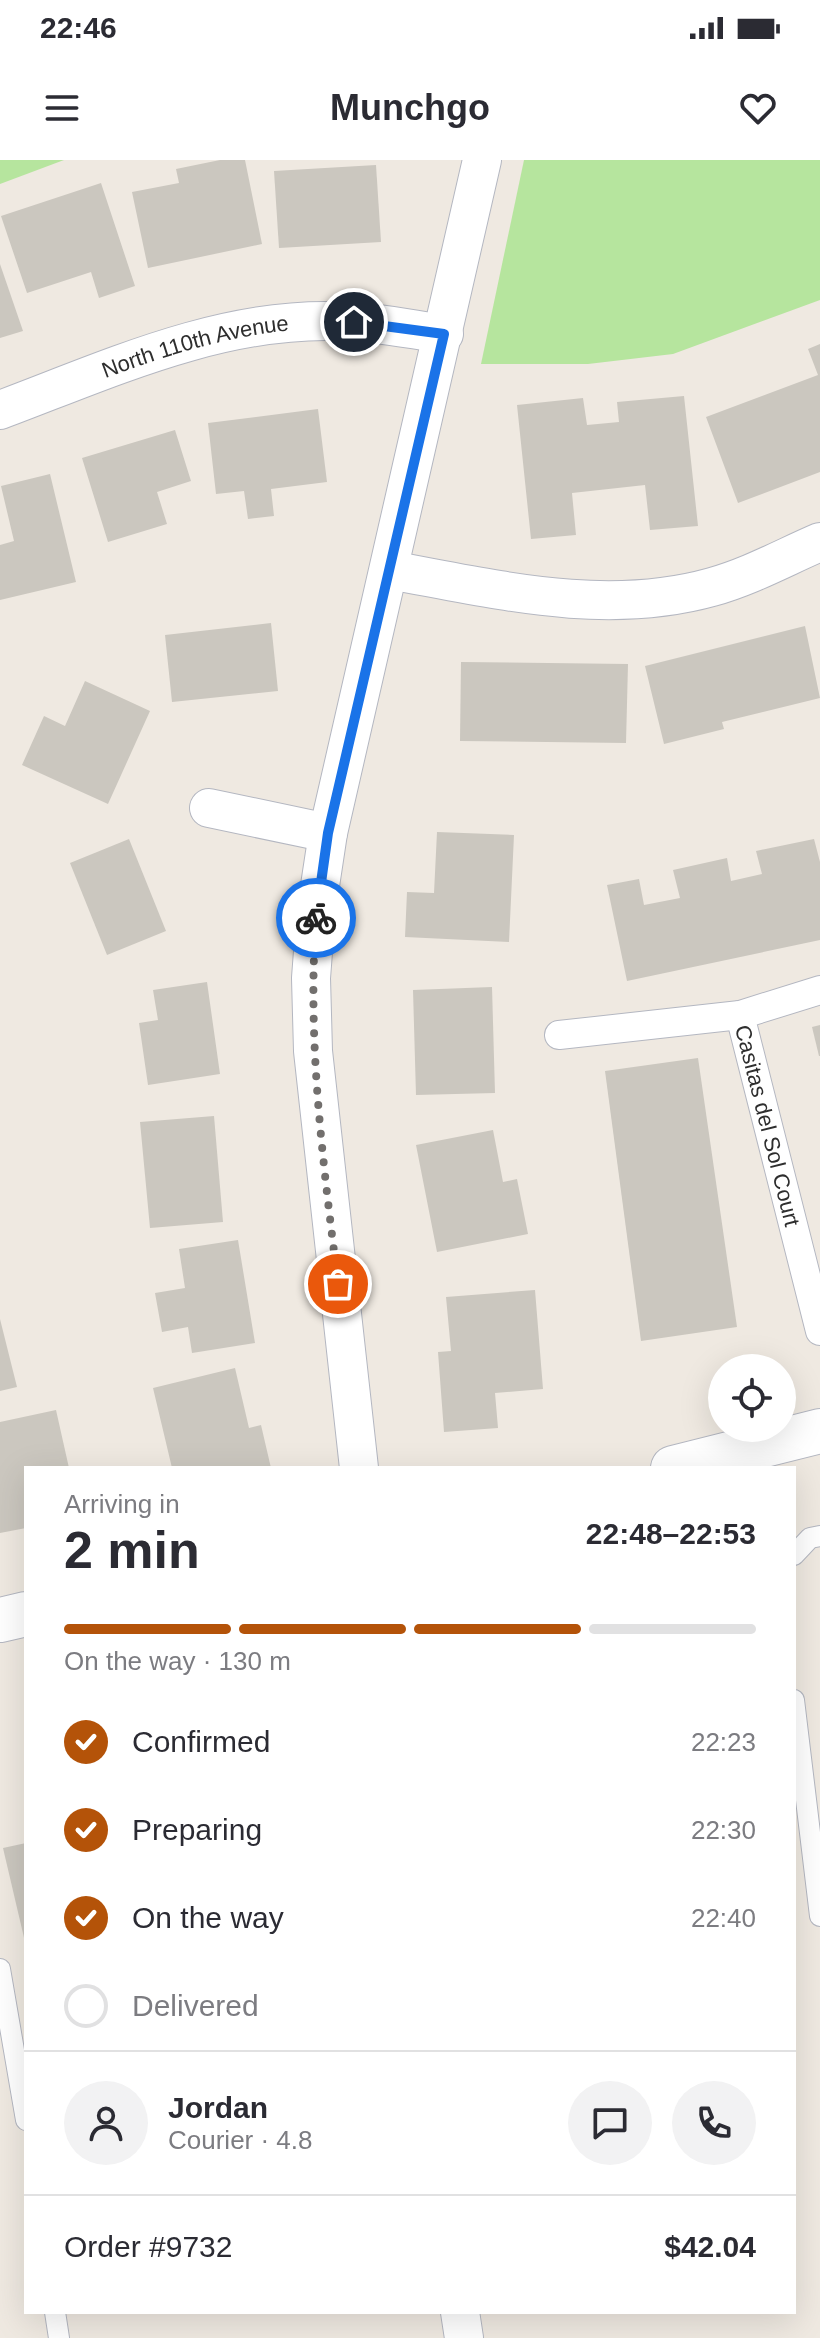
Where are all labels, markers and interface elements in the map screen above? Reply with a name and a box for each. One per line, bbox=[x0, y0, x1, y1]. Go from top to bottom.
text: 22:46 bbox=[40, 11, 117, 44]
icon: menu bbox=[40, 86, 84, 130]
icon: heart bbox=[736, 86, 780, 130]
text: Munchgo bbox=[330, 87, 490, 128]
pin bbox=[320, 288, 388, 356]
icon: home bbox=[332, 300, 376, 344]
street label: North 110th Avenue bbox=[98, 311, 290, 383]
courier bbox=[276, 878, 356, 958]
icon: bike bbox=[294, 896, 338, 940]
street label: Casitas del Sol Court bbox=[730, 1022, 805, 1229]
pin bbox=[304, 1250, 372, 1318]
icon: bag bbox=[316, 1262, 360, 1306]
map controls bbox=[708, 1354, 796, 1442]
button: locate bbox=[708, 1354, 796, 1442]
text: Arriving in bbox=[64, 1489, 180, 1519]
text: 22:48–22:53 bbox=[586, 1517, 756, 1550]
text: 2 min bbox=[64, 1521, 200, 1579]
text: On the way · 130 m bbox=[64, 1646, 291, 1676]
icon: check bbox=[64, 1720, 108, 1764]
text: Confirmed bbox=[132, 1725, 270, 1758]
text: 22:23 bbox=[691, 1727, 756, 1757]
icon: check bbox=[64, 1808, 108, 1852]
text: Preparing bbox=[132, 1813, 262, 1846]
text: 22:30 bbox=[691, 1815, 756, 1845]
icon: check bbox=[64, 1896, 108, 1940]
text: On the way bbox=[132, 1901, 284, 1934]
text: 22:40 bbox=[691, 1903, 756, 1933]
text: Delivered bbox=[132, 1989, 259, 2022]
button: person bbox=[64, 2081, 148, 2165]
button: chat bbox=[568, 2081, 652, 2165]
button: phone bbox=[672, 2081, 756, 2165]
text: Jordan bbox=[168, 2091, 268, 2124]
text: Courier · 4.8 bbox=[168, 2125, 313, 2155]
text: Order #9732 bbox=[64, 2230, 232, 2263]
text: $42.04 bbox=[664, 2230, 756, 2263]

